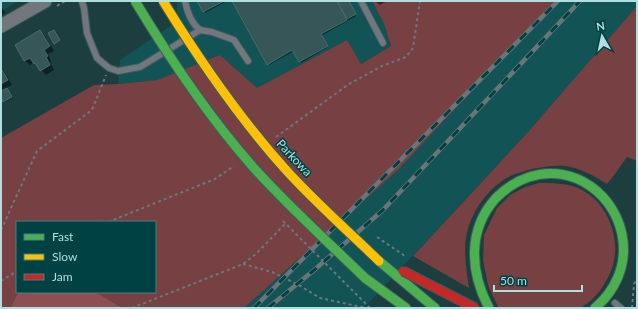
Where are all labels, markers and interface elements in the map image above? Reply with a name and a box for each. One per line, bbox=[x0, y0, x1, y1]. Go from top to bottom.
north arrow bbox=[582, 16, 622, 56]
text: N bbox=[595, 19, 606, 33]
street label: Parkowa bbox=[273, 136, 315, 179]
legend bbox=[16, 221, 156, 293]
text: Fast bbox=[52, 229, 74, 244]
text: Slow bbox=[52, 249, 78, 264]
scale bar bbox=[494, 267, 582, 293]
text: Jam bbox=[52, 269, 73, 284]
text: 50 m bbox=[500, 273, 527, 288]

